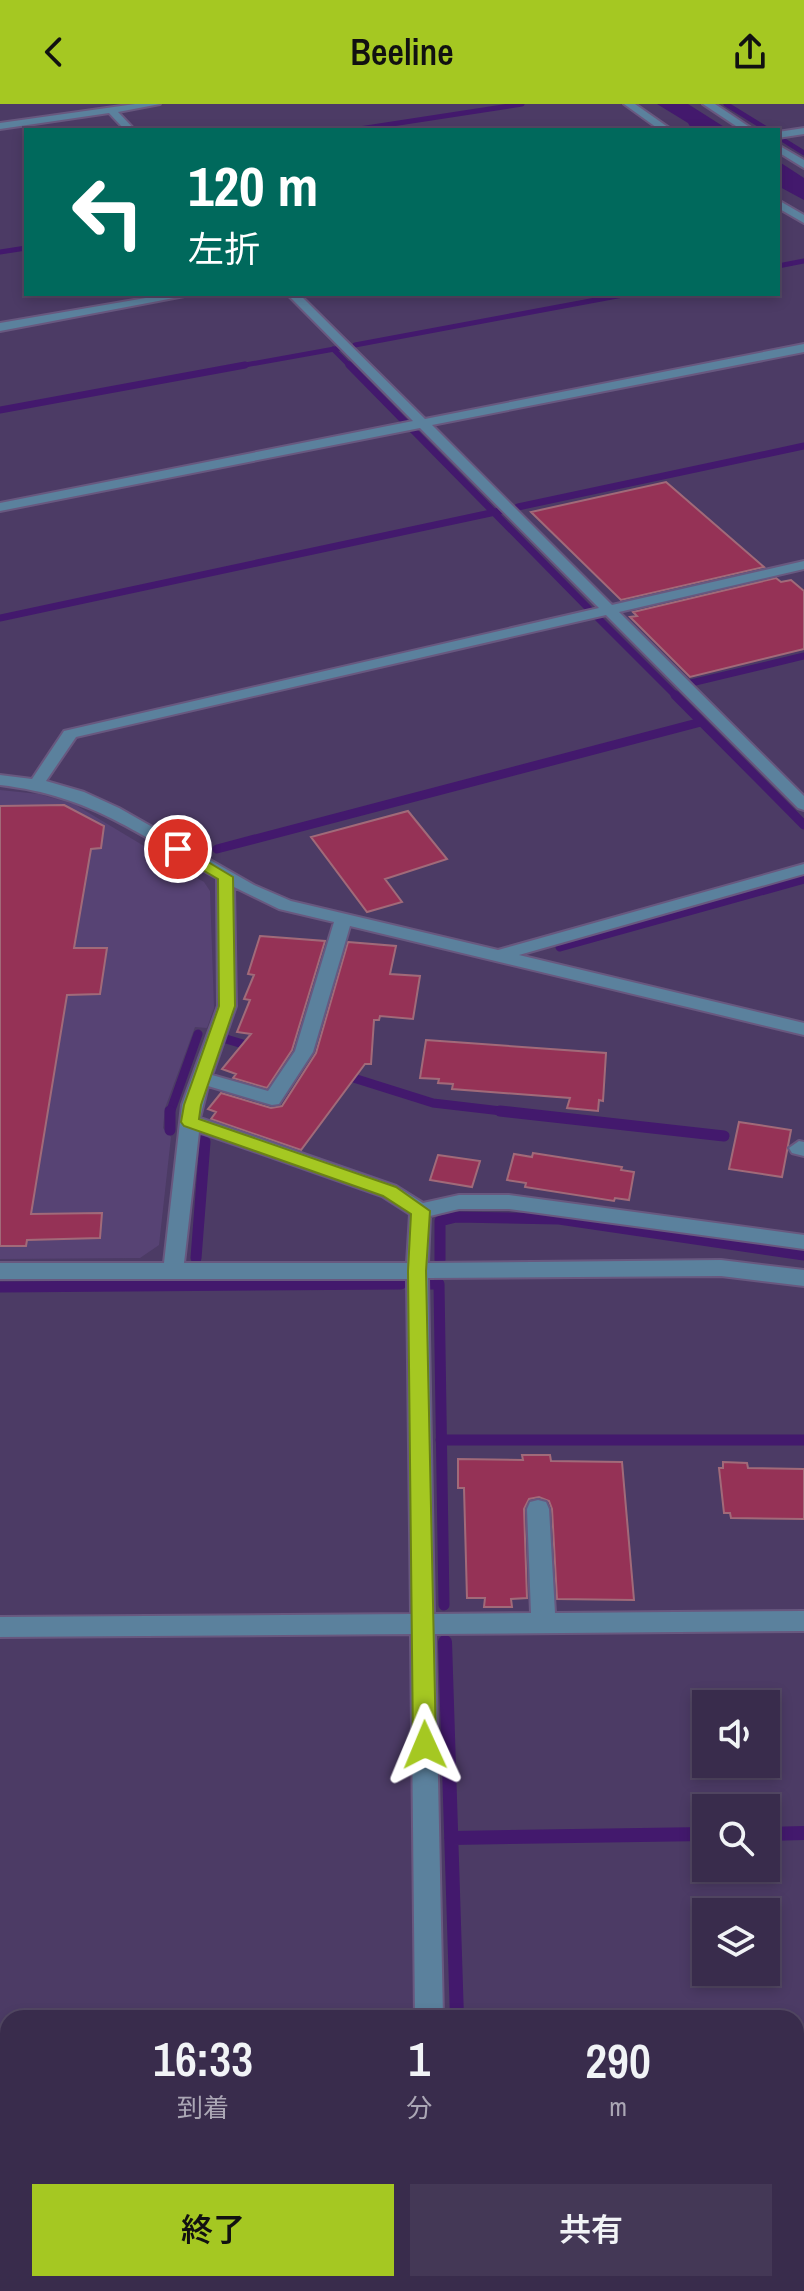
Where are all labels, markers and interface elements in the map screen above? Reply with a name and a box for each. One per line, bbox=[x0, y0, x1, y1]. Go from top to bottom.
text: Beeline bbox=[350, 28, 454, 76]
icon: back bbox=[32, 30, 76, 74]
icon: share bbox=[728, 30, 772, 74]
text: 120 m bbox=[188, 148, 318, 223]
icon: left bbox=[56, 160, 160, 264]
text: 左折 bbox=[188, 225, 260, 273]
pin bbox=[144, 815, 212, 883]
icon: arrive bbox=[156, 827, 200, 871]
map controls bbox=[692, 1690, 780, 1986]
button: sound bbox=[692, 1690, 780, 1778]
position arrow bbox=[383, 1703, 467, 1787]
button: search bbox=[692, 1794, 780, 1882]
button: layers bbox=[692, 1898, 780, 1986]
text: 16:33 bbox=[153, 2026, 253, 2091]
text: 1 bbox=[408, 2026, 430, 2091]
text: 290 bbox=[585, 2028, 651, 2093]
text: m bbox=[609, 2089, 627, 2124]
text: 到着 bbox=[177, 2090, 229, 2125]
text: 分 bbox=[406, 2090, 432, 2125]
button: 終了 bbox=[32, 2184, 394, 2276]
button: 共有 bbox=[410, 2184, 772, 2276]

